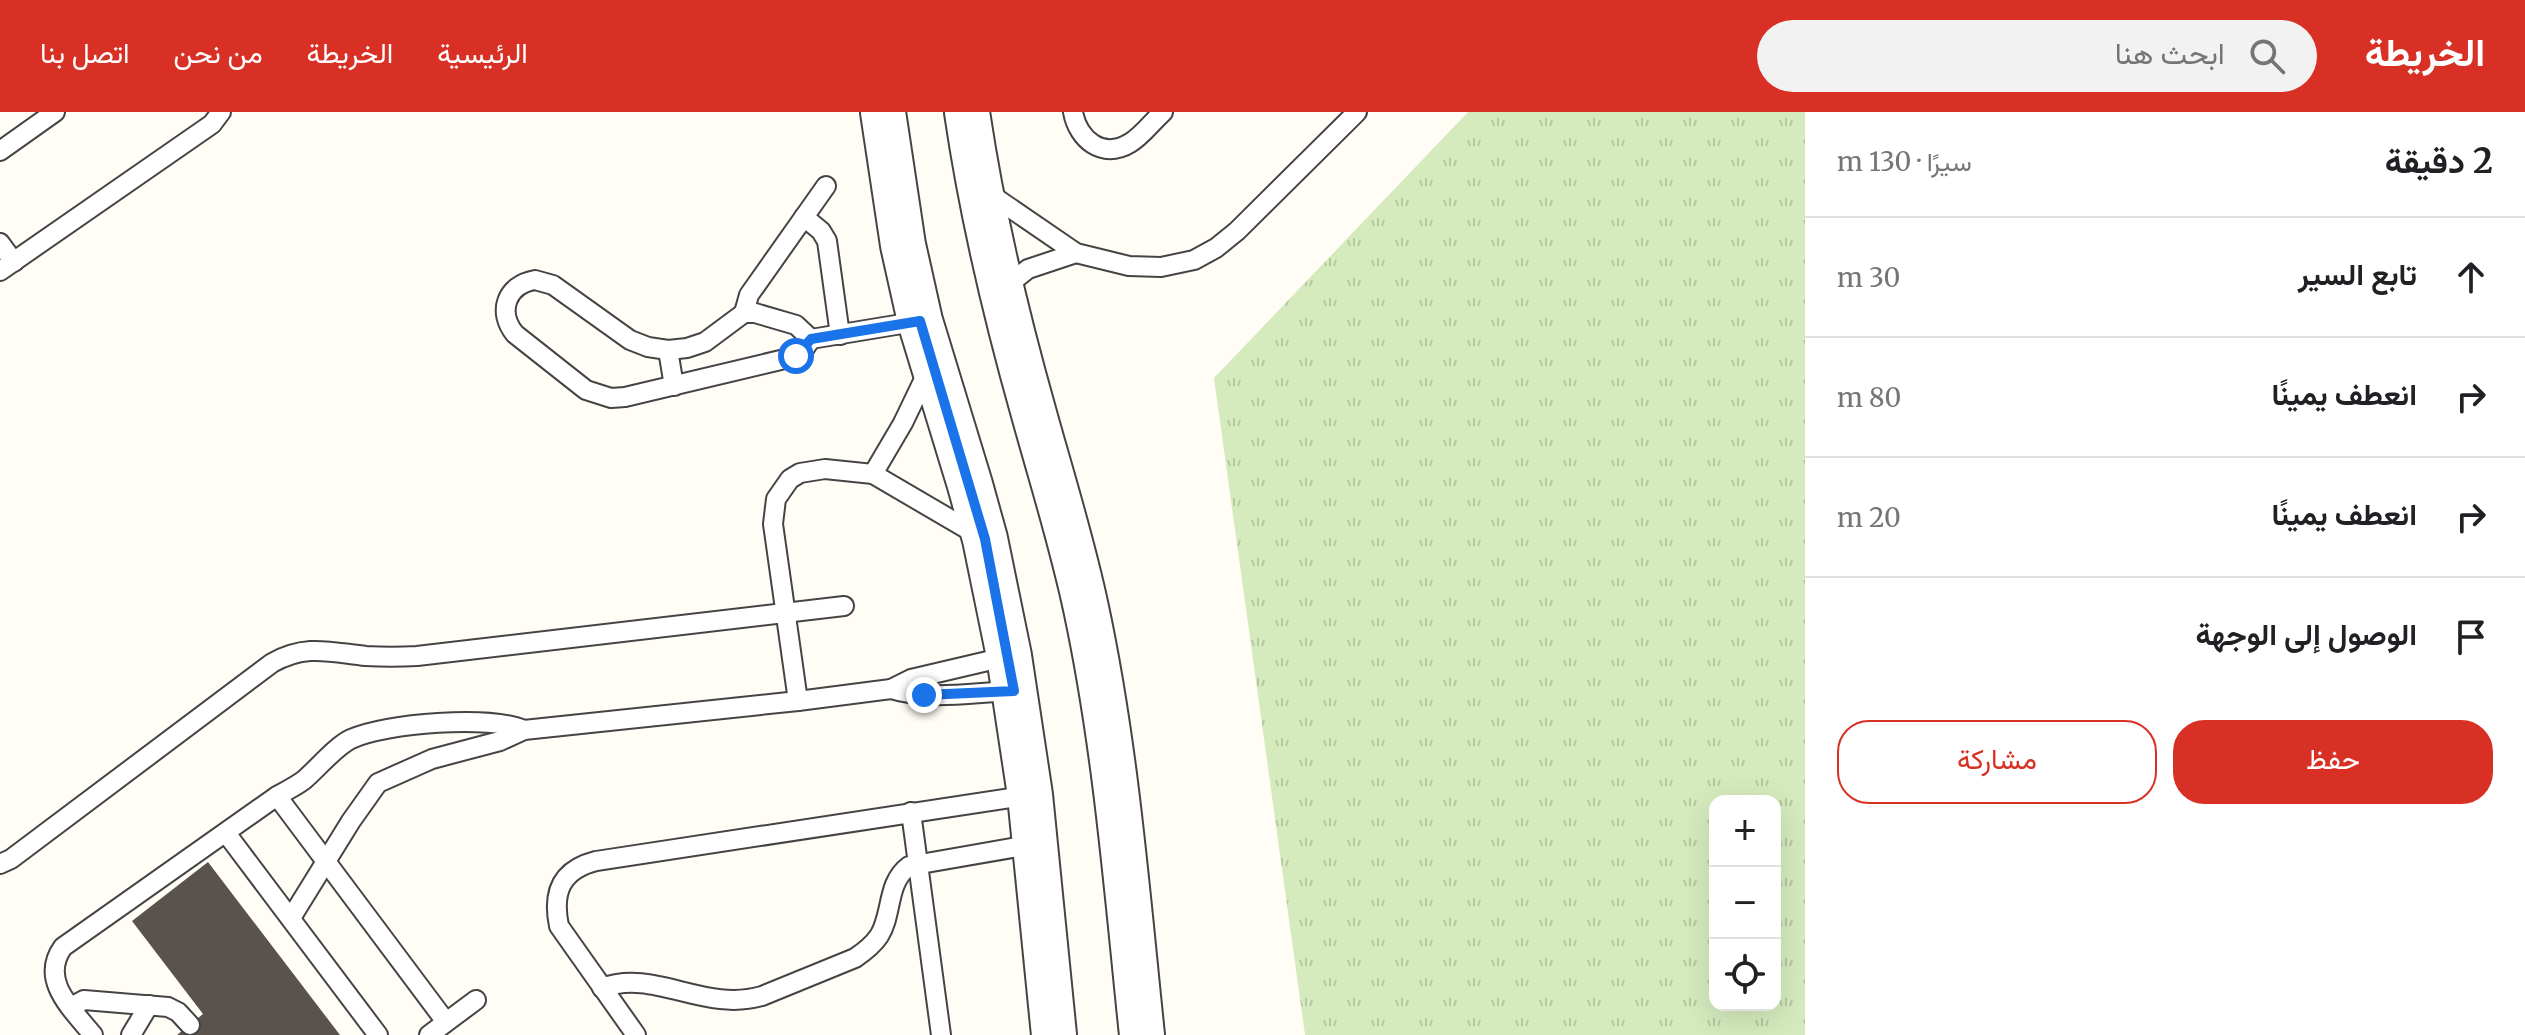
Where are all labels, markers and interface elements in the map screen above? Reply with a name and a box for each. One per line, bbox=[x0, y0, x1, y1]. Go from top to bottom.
search box bbox=[1757, 20, 2317, 92]
text: الخريطة bbox=[2365, 29, 2485, 76]
text: ابحث هنا bbox=[2115, 34, 2225, 72]
icon: search bbox=[2245, 34, 2289, 78]
text: اتصل بنا bbox=[40, 35, 130, 71]
text: من نحن bbox=[174, 35, 263, 71]
text: الخريطة bbox=[307, 35, 393, 71]
text: الرئيسية bbox=[437, 35, 528, 71]
text: 2 دقيقة bbox=[2385, 140, 2493, 182]
text: سيرًا · 130 m bbox=[1837, 145, 1972, 178]
text: تابع السير bbox=[2298, 255, 2417, 293]
icon: ahead bbox=[2449, 255, 2493, 299]
text: 30 m bbox=[1837, 261, 1900, 294]
route start bbox=[778, 338, 814, 374]
text: انعطف يمينًا bbox=[2272, 375, 2417, 413]
icon: right bbox=[2449, 375, 2493, 419]
text: 80 m bbox=[1837, 381, 1901, 414]
text: انعطف يمينًا bbox=[2272, 495, 2417, 533]
icon: right bbox=[2449, 495, 2493, 539]
text: 20 m bbox=[1837, 501, 1901, 534]
text: الوصول إلى الوجهة bbox=[2195, 615, 2417, 653]
icon: arrive bbox=[2449, 615, 2493, 659]
route end bbox=[906, 677, 942, 713]
button: مشاركة bbox=[1837, 720, 2157, 804]
button: حفظ bbox=[2173, 720, 2493, 804]
map controls bbox=[1709, 795, 1781, 1011]
button: + bbox=[1709, 795, 1781, 867]
button: − bbox=[1709, 867, 1781, 939]
button: locate bbox=[1709, 939, 1781, 1011]

